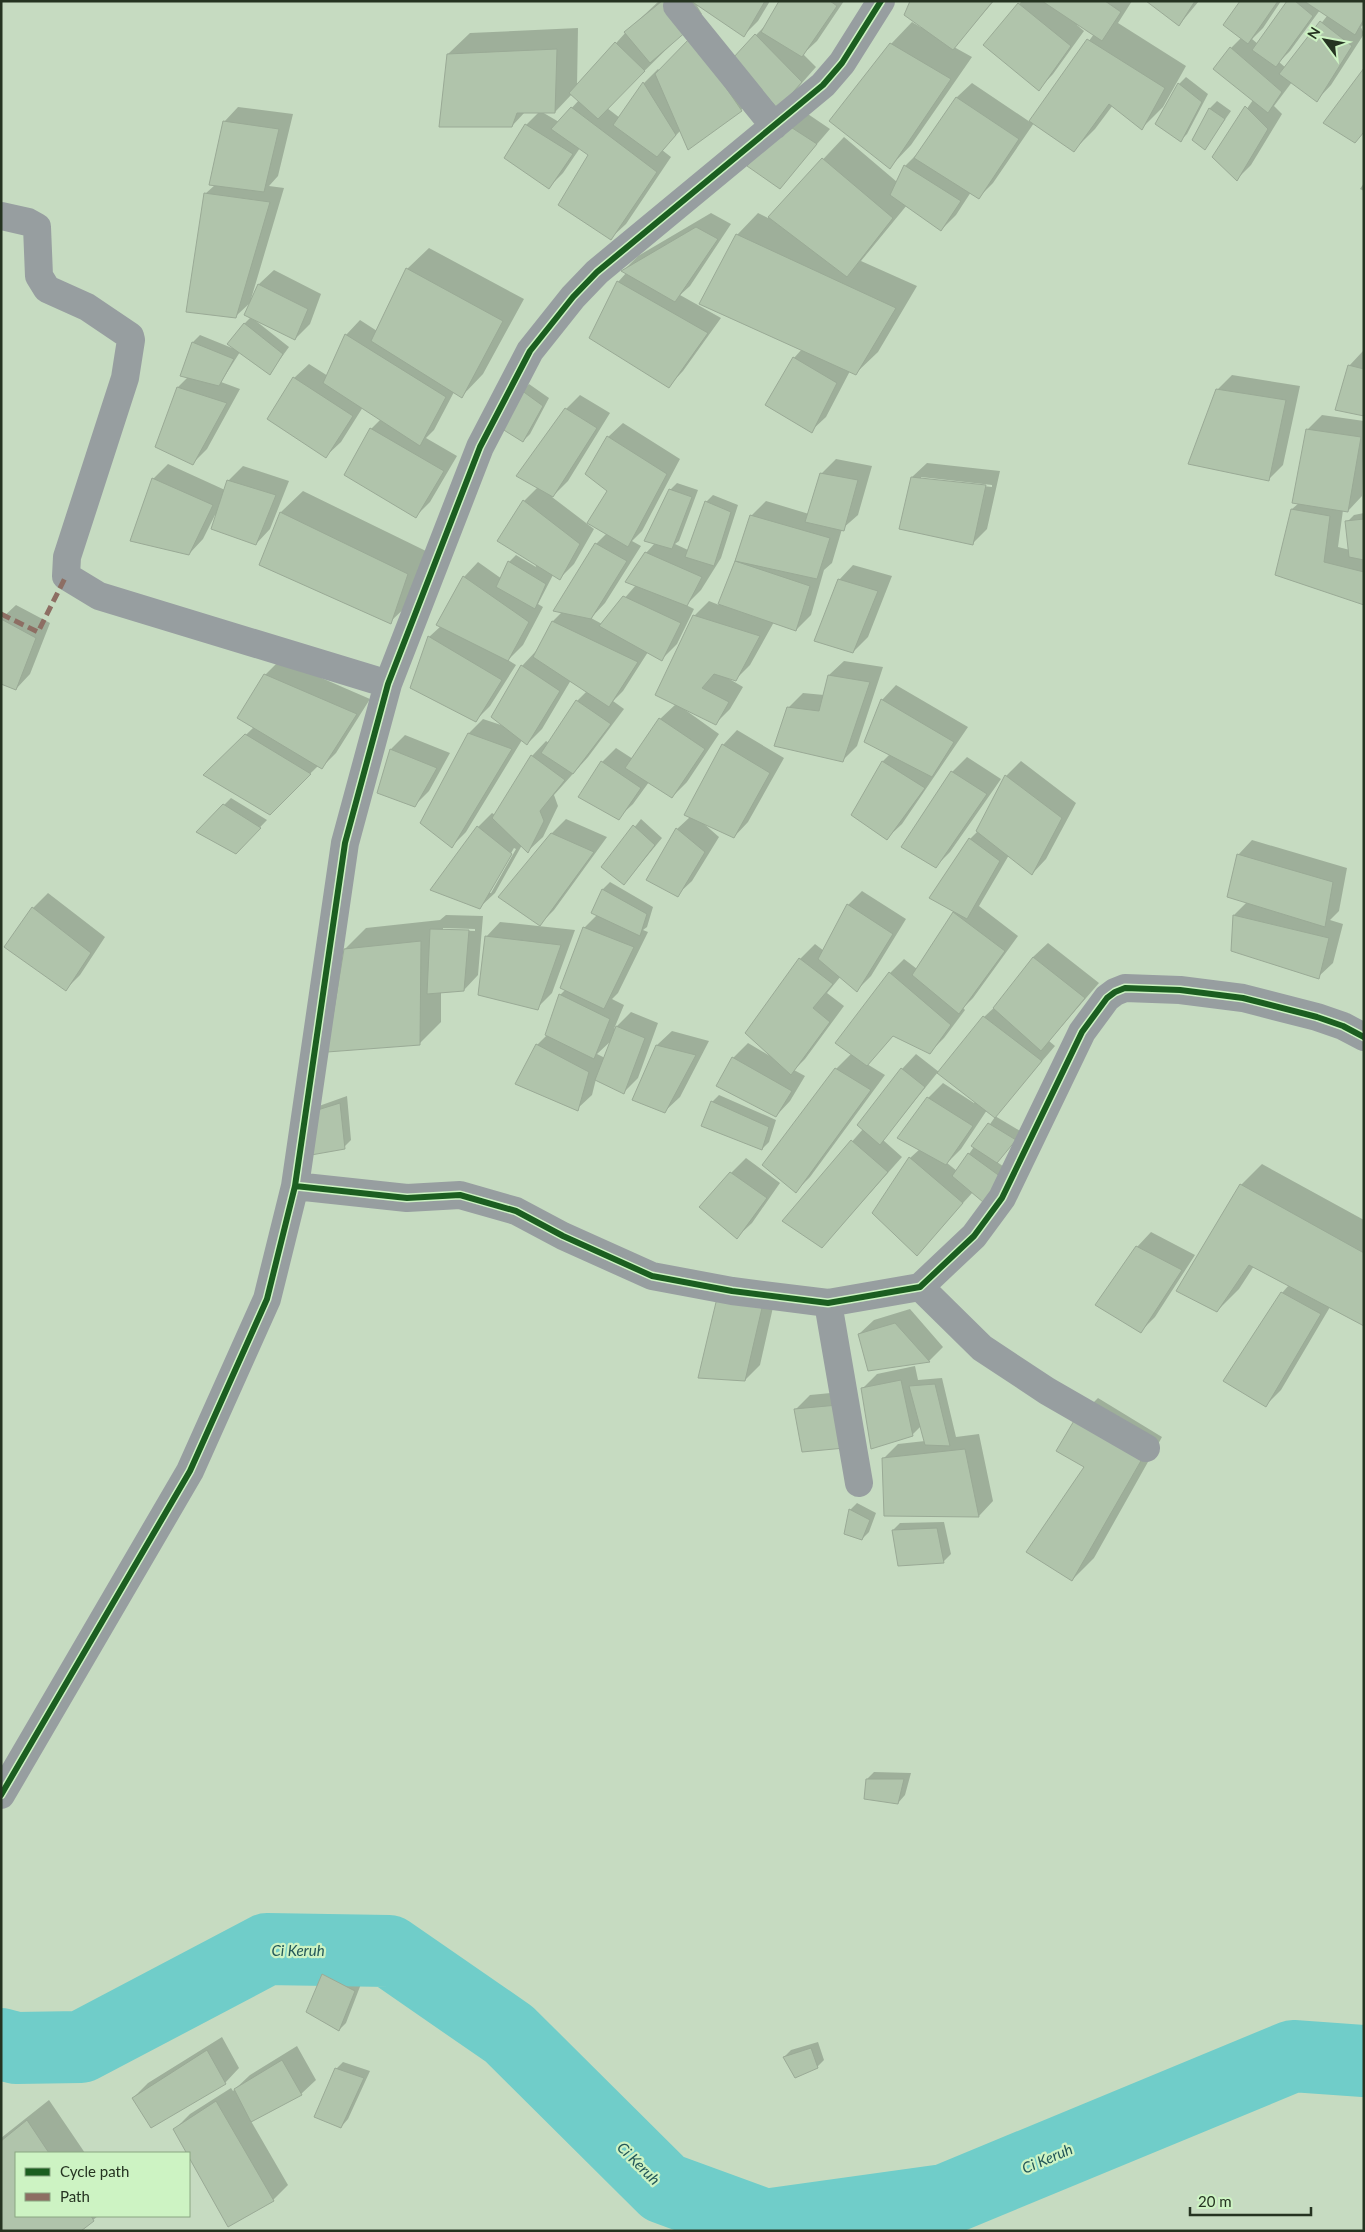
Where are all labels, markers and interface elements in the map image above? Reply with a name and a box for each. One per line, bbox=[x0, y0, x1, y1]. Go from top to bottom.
north arrow bbox=[1300, 15, 1350, 65]
text: N bbox=[1303, 24, 1324, 42]
water label: Ci Keruh bbox=[271, 1941, 325, 1959]
water label: Ci Keruh bbox=[614, 2138, 664, 2188]
water label: Ci Keruh bbox=[1019, 2139, 1075, 2177]
legend bbox=[15, 2152, 190, 2217]
text: Cycle path bbox=[60, 2162, 129, 2180]
scale bar bbox=[1190, 2184, 1311, 2216]
text: Path bbox=[60, 2187, 90, 2205]
text: 20 m bbox=[1198, 2192, 1232, 2210]

